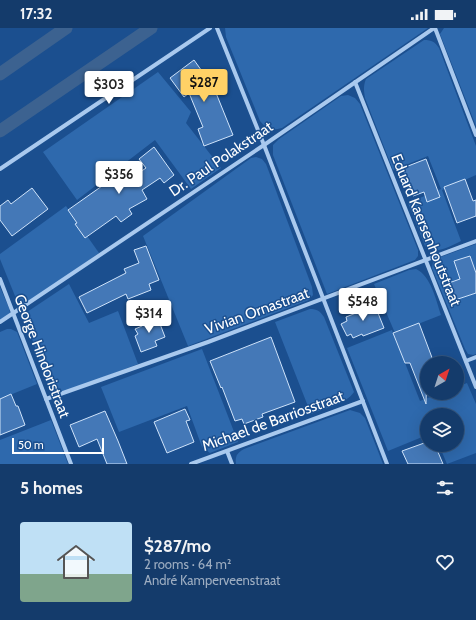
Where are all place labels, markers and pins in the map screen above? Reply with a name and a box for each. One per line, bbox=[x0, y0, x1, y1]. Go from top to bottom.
pin: $287 bbox=[180, 69, 228, 103]
pin: $303 bbox=[85, 71, 133, 105]
pin: $356 bbox=[95, 161, 143, 195]
pin: $548 bbox=[339, 288, 387, 322]
pin: $314 bbox=[125, 300, 173, 334]

